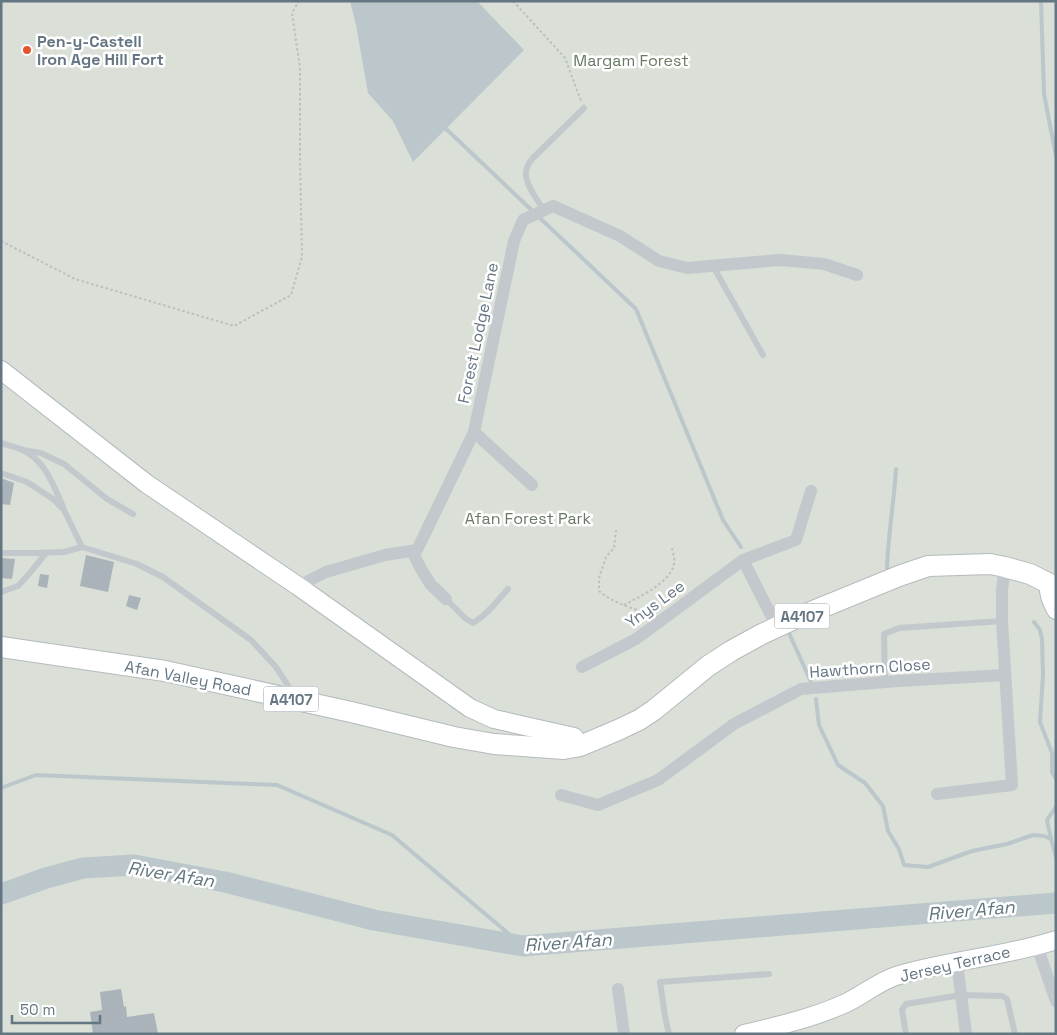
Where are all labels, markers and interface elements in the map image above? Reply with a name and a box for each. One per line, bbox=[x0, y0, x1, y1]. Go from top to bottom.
place label: Pen-y-Castell Iron Age Hill Fort bbox=[37, 31, 164, 70]
marker: Pen-y-Castell Iron Age Hill Fort bbox=[21, 44, 33, 56]
park label: Margam Forest bbox=[573, 50, 689, 71]
street label: Forest Lodge Lane bbox=[453, 261, 503, 405]
park label: Afan Forest Park bbox=[465, 508, 592, 529]
street label: Ynys Lee bbox=[621, 575, 689, 633]
road number: A4107 bbox=[774, 604, 830, 628]
street label: Hawthorn Close bbox=[809, 653, 931, 683]
street label: Afan Valley Road bbox=[123, 655, 253, 701]
road number: A4107 bbox=[264, 686, 318, 712]
water label: River Afan bbox=[126, 856, 217, 892]
water label: River Afan bbox=[927, 895, 1016, 925]
water label: River Afan bbox=[524, 927, 613, 957]
street label: Jersey Terrace bbox=[898, 941, 1012, 987]
scale bar bbox=[12, 992, 100, 1024]
text: 50 m bbox=[20, 1000, 55, 1019]

